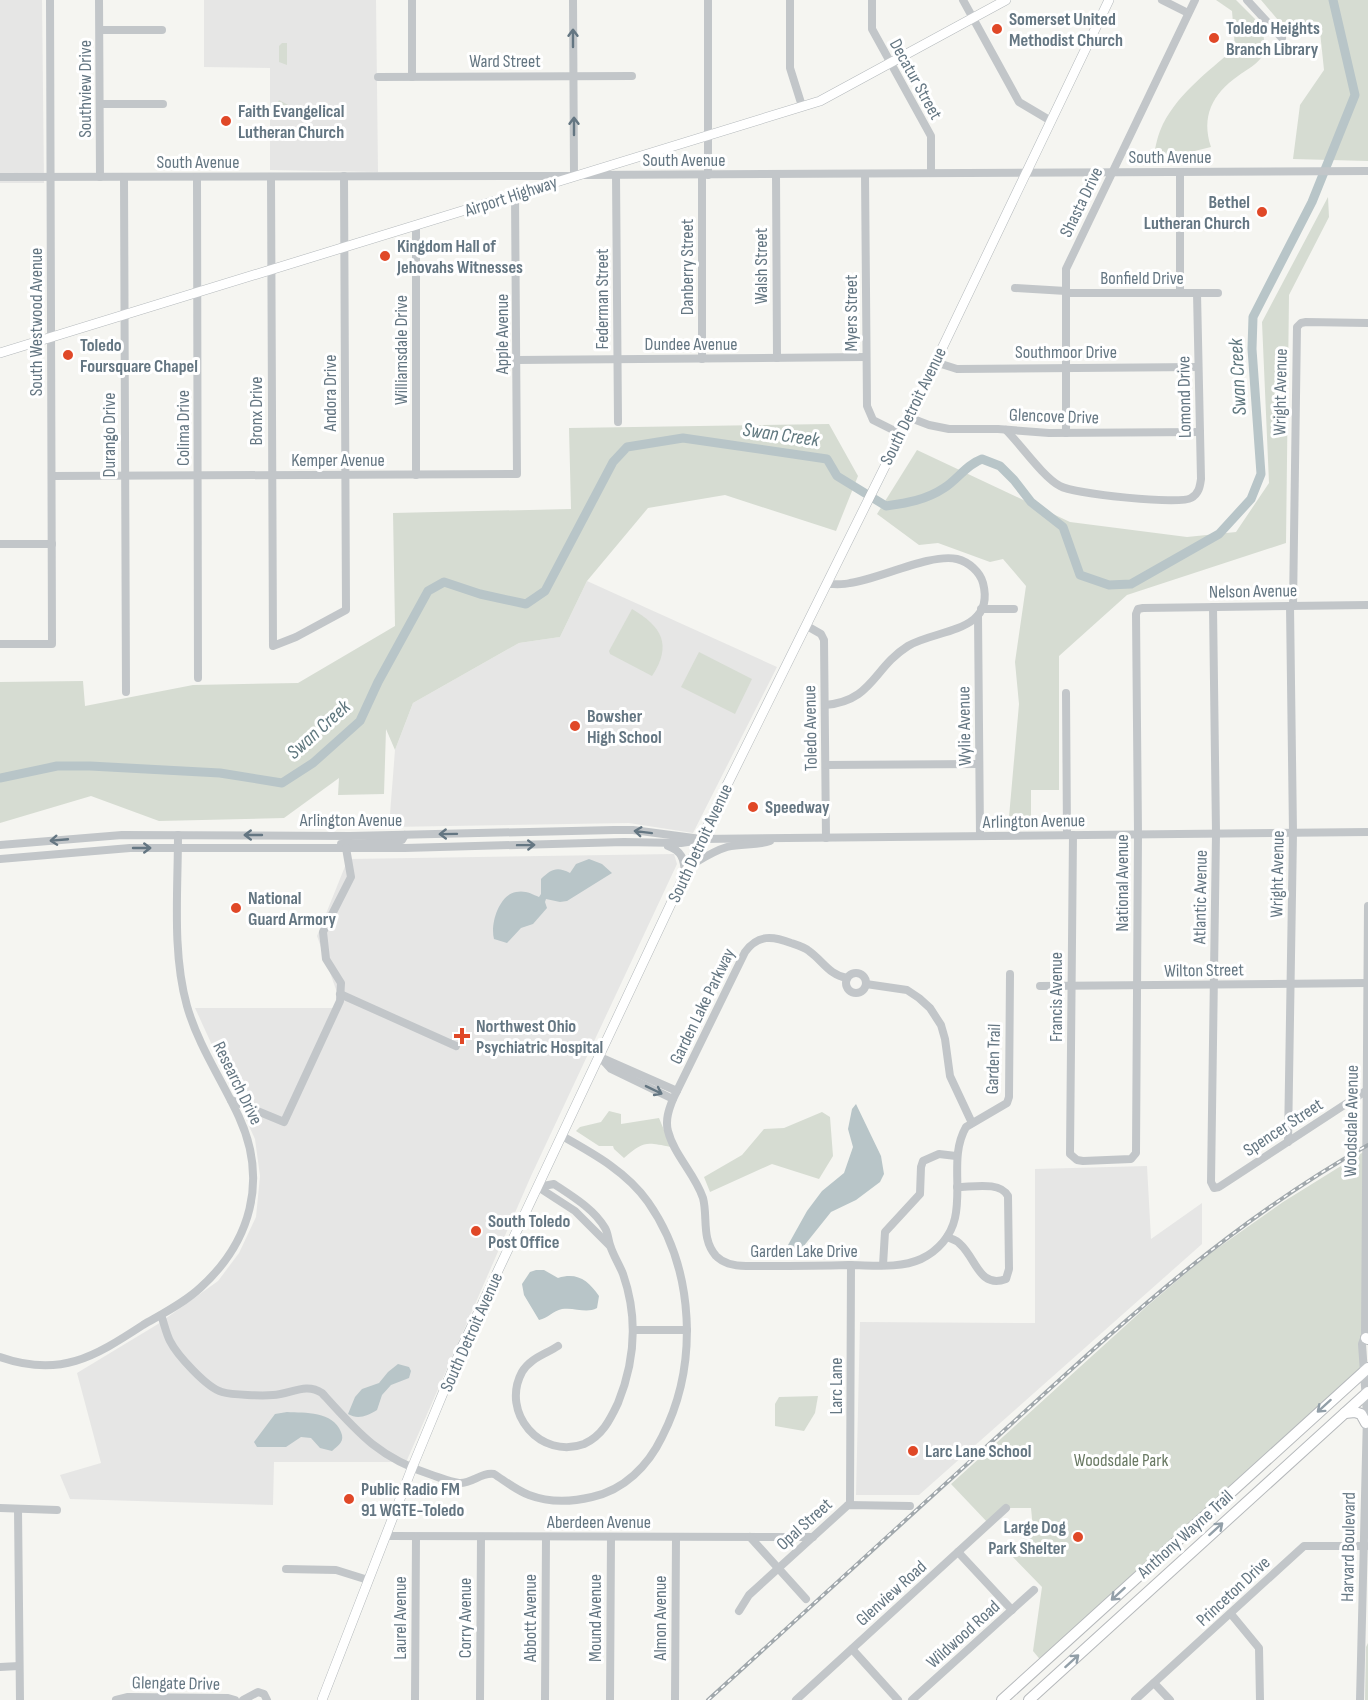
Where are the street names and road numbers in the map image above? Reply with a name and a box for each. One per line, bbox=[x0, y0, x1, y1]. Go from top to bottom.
street label: Decatur Street bbox=[885, 35, 947, 124]
street label: Southview Drive bbox=[75, 40, 96, 138]
street label: Ward Street bbox=[469, 51, 541, 72]
street label: South Avenue bbox=[1129, 147, 1211, 168]
street label: South Avenue bbox=[643, 150, 725, 171]
street label: South Avenue bbox=[157, 152, 239, 173]
street label: Shasta Drive bbox=[1055, 164, 1107, 241]
street label: Airport Highway bbox=[461, 172, 560, 222]
street label: Danberry Street bbox=[677, 218, 698, 315]
street label: Walsh Street bbox=[751, 227, 772, 304]
street label: South Westwood Avenue bbox=[26, 248, 47, 396]
street label: Federman Street bbox=[592, 248, 613, 349]
street label: Bonfield Drive bbox=[1100, 268, 1184, 289]
street label: Myers Street bbox=[841, 274, 862, 351]
street label: Apple Avenue bbox=[492, 294, 513, 375]
street label: Williamsdale Drive bbox=[391, 295, 412, 405]
street label: Dundee Avenue bbox=[645, 334, 737, 355]
street label: Southmoor Drive bbox=[1015, 342, 1117, 363]
street label: South Detroit Avenue bbox=[876, 344, 951, 468]
street label: Wright Avenue bbox=[1269, 348, 1292, 436]
street label: Andora Drive bbox=[320, 355, 341, 432]
street label: Lomond Drive bbox=[1173, 356, 1196, 438]
street label: Bronx Drive bbox=[246, 376, 267, 446]
street label: Colima Drive bbox=[173, 390, 194, 466]
street label: Durango Drive bbox=[99, 393, 120, 477]
street label: Glencove Drive bbox=[1009, 404, 1099, 429]
street label: Kemper Avenue bbox=[291, 450, 385, 471]
street label: Nelson Avenue bbox=[1209, 580, 1297, 603]
street label: Toledo Avenue bbox=[799, 685, 822, 771]
street label: Wylie Avenue bbox=[953, 686, 976, 766]
street label: South Detroit Avenue bbox=[664, 781, 737, 906]
street label: Arlington Avenue bbox=[299, 810, 402, 831]
street label: Arlington Avenue bbox=[982, 810, 1085, 833]
street label: Wright Avenue bbox=[1266, 830, 1289, 918]
street label: National Avenue bbox=[1112, 834, 1133, 932]
street label: Atlantic Avenue bbox=[1189, 850, 1212, 945]
street label: Garden Lake Parkway bbox=[665, 945, 740, 1068]
street label: Francis Avenue bbox=[1046, 952, 1067, 1042]
street label: Wilton Street bbox=[1164, 959, 1245, 982]
street label: Garden Trail bbox=[982, 1023, 1005, 1095]
street label: Research Drive bbox=[208, 1038, 267, 1128]
street label: Woodsdale Avenue bbox=[1340, 1065, 1363, 1177]
street label: Spencer Street bbox=[1240, 1094, 1327, 1161]
street label: Garden Lake Drive bbox=[750, 1241, 858, 1262]
street label: South Detroit Avenue bbox=[436, 1269, 507, 1395]
street label: Larc Lane bbox=[826, 1357, 847, 1415]
street label: Anthony Wayne Trail bbox=[1133, 1486, 1237, 1583]
street label: Harvard Boulevard bbox=[1337, 1492, 1360, 1602]
street label: Opal Street bbox=[772, 1494, 837, 1555]
street label: Aberdeen Avenue bbox=[546, 1512, 651, 1533]
street label: Princeton Drive bbox=[1192, 1552, 1274, 1631]
street label: Glenview Road bbox=[852, 1556, 931, 1631]
street label: Abbott Avenue bbox=[520, 1574, 541, 1663]
street label: Mound Avenue bbox=[585, 1574, 606, 1662]
street label: Laurel Avenue bbox=[390, 1576, 411, 1660]
street label: Almon Avenue bbox=[650, 1576, 671, 1661]
street label: Corry Avenue bbox=[455, 1578, 476, 1658]
street label: Wildwood Road bbox=[922, 1596, 1004, 1673]
street label: Glengate Drive bbox=[132, 1672, 220, 1695]

